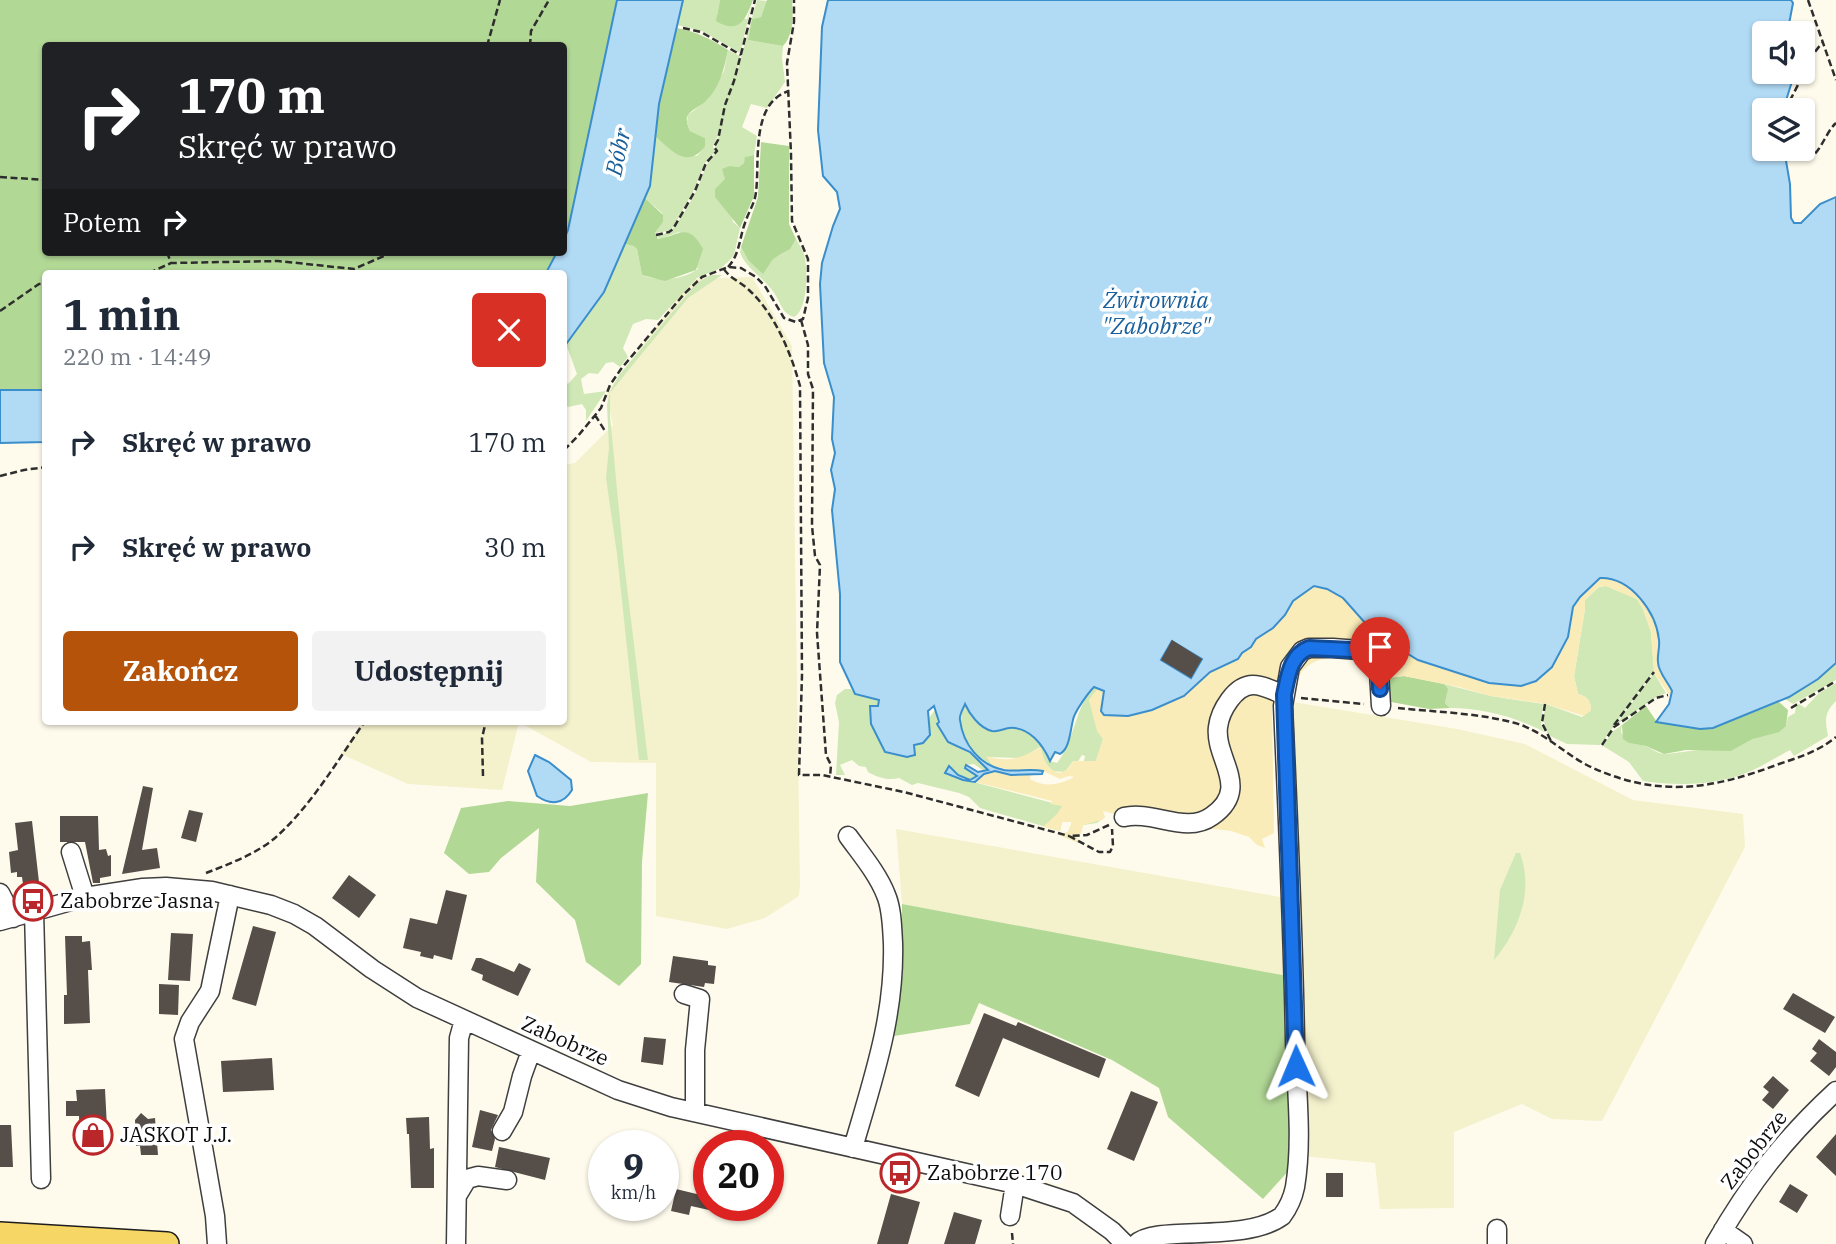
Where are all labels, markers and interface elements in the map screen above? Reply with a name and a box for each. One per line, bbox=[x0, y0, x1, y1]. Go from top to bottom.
map controls bbox=[1752, 21, 1815, 161]
button: sound bbox=[1752, 21, 1815, 84]
text: 170 m bbox=[178, 63, 325, 126]
icon: right bbox=[63, 70, 154, 161]
button: layers bbox=[1752, 98, 1815, 161]
text: Skręć w prawo bbox=[178, 125, 397, 167]
water label: Bóbr bbox=[597, 125, 637, 179]
icon: right bbox=[155, 203, 193, 241]
text: Potem bbox=[63, 205, 141, 239]
water label: Żwirownia "Zabobrze" bbox=[1102, 284, 1212, 340]
text: 1 min bbox=[63, 287, 181, 342]
button: close bbox=[472, 293, 546, 367]
text: 220 m · 14:49 bbox=[63, 341, 212, 371]
icon: right bbox=[63, 423, 101, 461]
text: Skręć w prawo bbox=[122, 425, 311, 459]
text: 170 m bbox=[468, 425, 546, 459]
icon: right bbox=[63, 528, 101, 566]
text: Skręć w prawo bbox=[122, 530, 311, 564]
text: 30 m bbox=[484, 530, 546, 564]
pin bbox=[1350, 617, 1410, 689]
icon: arrive bbox=[1361, 628, 1399, 666]
button: Zakończ bbox=[63, 631, 298, 711]
button: Udostępnij bbox=[312, 631, 546, 711]
bus stop icon: Zabobrze Jasna bbox=[12, 880, 54, 922]
place label: Zabobrze Jasna bbox=[60, 886, 214, 914]
street label: Zabobrze bbox=[517, 1008, 614, 1072]
position arrow bbox=[1259, 1029, 1333, 1103]
street label: Zabobrze bbox=[1714, 1104, 1793, 1195]
shop icon: JASKOT J.J. bbox=[72, 1114, 114, 1156]
place label: JASKOT J.J. bbox=[120, 1120, 232, 1148]
speed limit sign: 20 bbox=[693, 1130, 784, 1221]
text: 9 bbox=[623, 1143, 644, 1189]
bus stop icon: Zabobrze 170 bbox=[879, 1152, 921, 1194]
place label: Zabobrze 170 bbox=[927, 1158, 1063, 1186]
text: km/h bbox=[611, 1181, 656, 1204]

